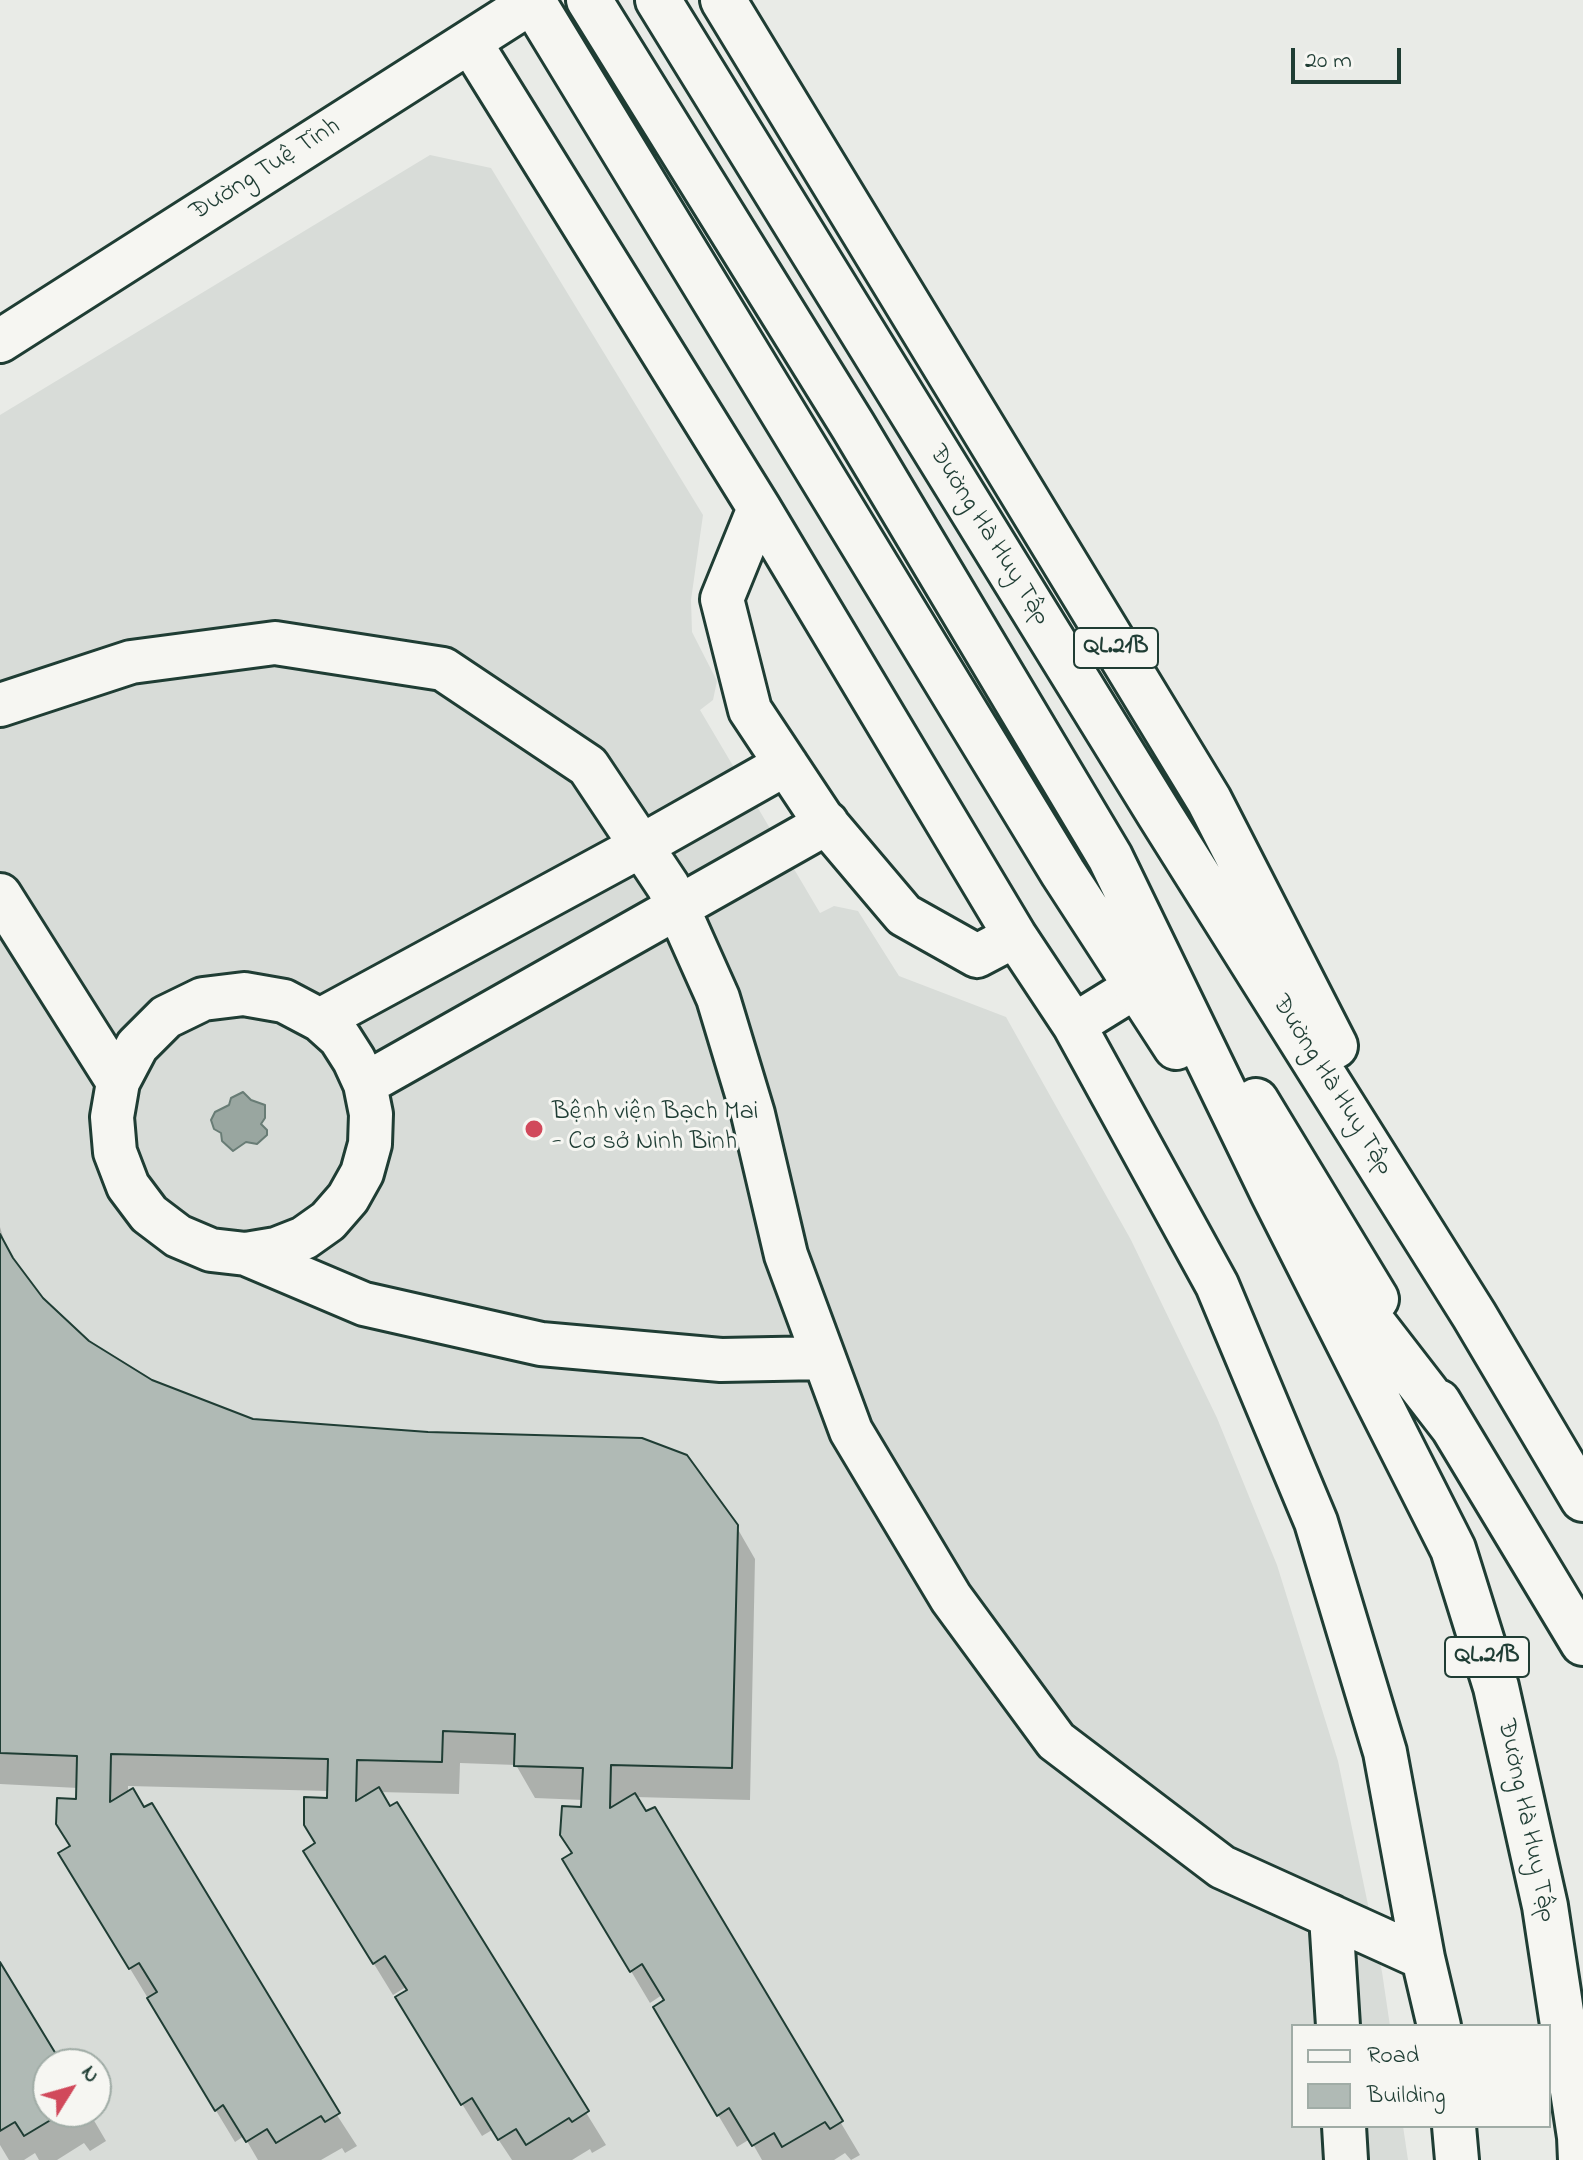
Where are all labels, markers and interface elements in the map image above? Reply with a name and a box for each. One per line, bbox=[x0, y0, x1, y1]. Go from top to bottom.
scale bar bbox=[1295, 32, 1405, 82]
text: 20 m bbox=[1305, 44, 1352, 79]
street label: Đường Tuệ Tĩnh bbox=[185, 112, 347, 230]
street label: Đường Hà Huy Tập bbox=[920, 440, 1056, 632]
road number: QL.21B bbox=[1074, 628, 1158, 668]
street label: Đường Hà Huy Tập bbox=[1263, 990, 1399, 1182]
place label: Bệnh viện Bạch Mai - Cơ sở Ninh Bình bbox=[552, 1098, 759, 1160]
marker: Bệnh viện Bạch Mai - Cơ sở Ninh Bình bbox=[523, 1118, 545, 1140]
road number: QL.21B bbox=[1445, 1637, 1529, 1677]
street label: Đường Hà Huy Tập bbox=[1488, 1717, 1562, 1925]
legend bbox=[1291, 2024, 1551, 2128]
text: Road bbox=[1367, 2039, 1419, 2074]
north arrow bbox=[32, 2048, 112, 2128]
text: N bbox=[72, 2059, 107, 2090]
text: Building bbox=[1367, 2079, 1446, 2114]

